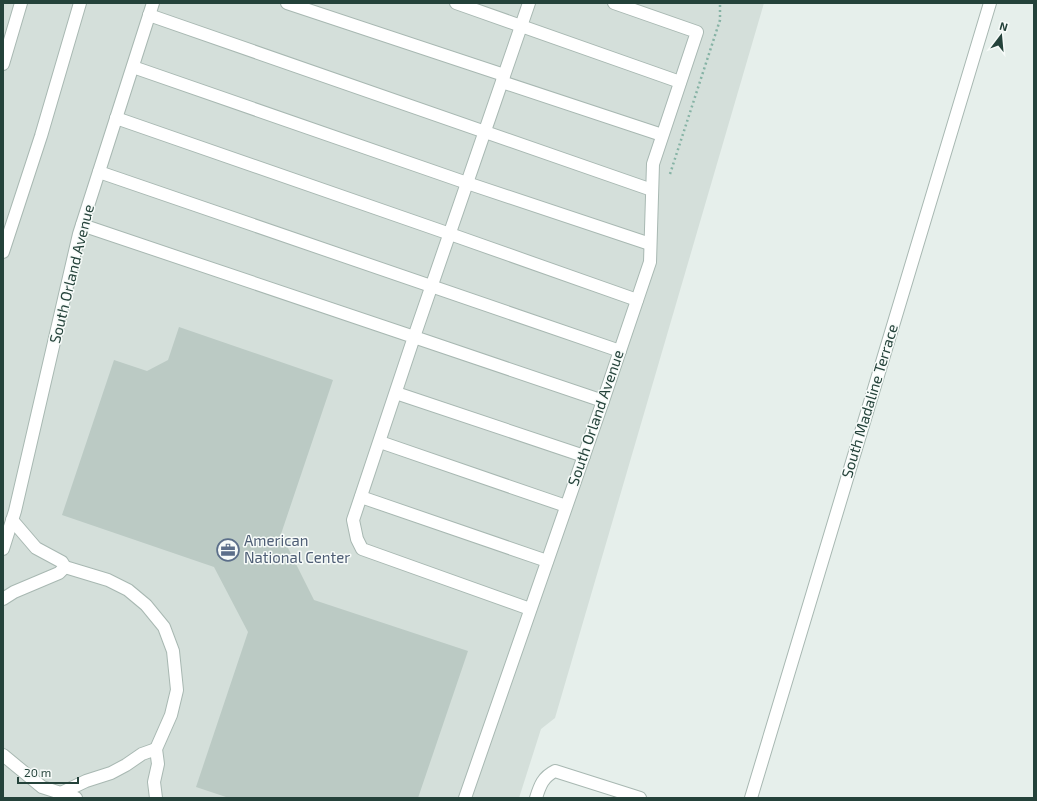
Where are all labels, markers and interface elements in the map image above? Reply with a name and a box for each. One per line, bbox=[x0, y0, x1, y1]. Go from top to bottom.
north arrow bbox=[981, 16, 1021, 56]
text: N bbox=[998, 19, 1010, 33]
street label: South Orland Avenue bbox=[45, 202, 97, 345]
street label: South Madaline Terrace bbox=[837, 322, 901, 480]
street label: South Orland Avenue bbox=[563, 347, 627, 488]
place label: American National Center bbox=[244, 531, 350, 566]
office icon: American National Center bbox=[215, 537, 241, 563]
scale bar bbox=[18, 759, 78, 785]
text: 20 m bbox=[24, 765, 51, 779]

